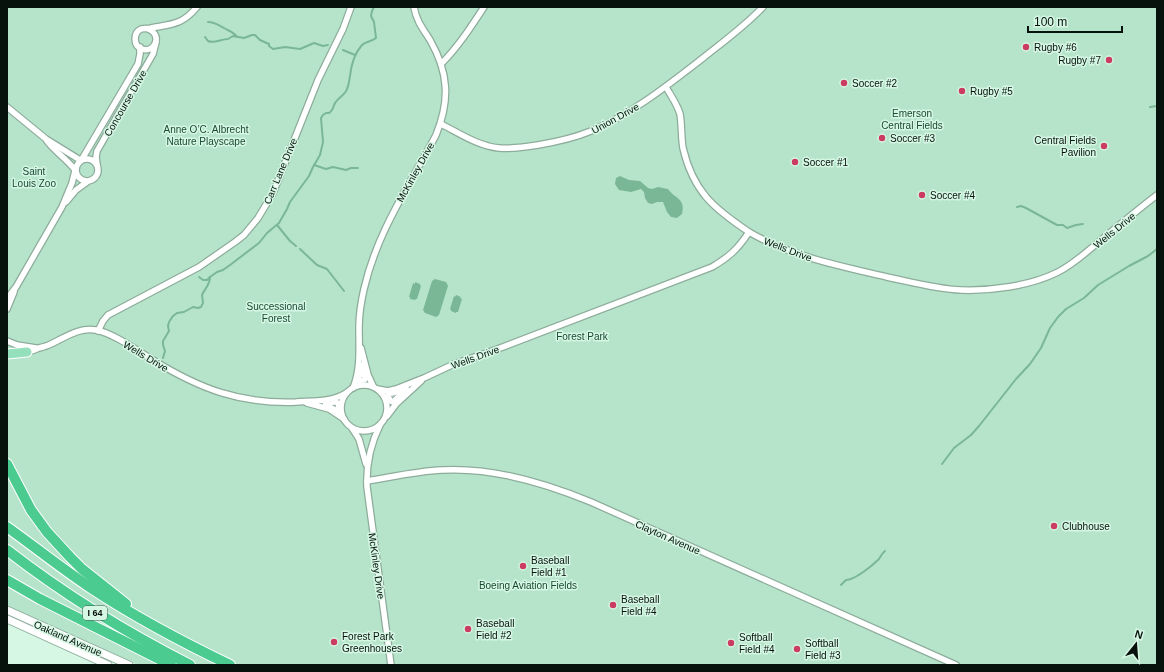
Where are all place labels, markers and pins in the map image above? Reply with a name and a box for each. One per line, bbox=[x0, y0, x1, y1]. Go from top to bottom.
marker: Rugby #6 bbox=[1021, 42, 1031, 52]
place label: Rugby #6 bbox=[1034, 42, 1077, 53]
place label: Rugby #7 bbox=[1058, 55, 1101, 66]
marker: Rugby #7 bbox=[1104, 55, 1114, 65]
marker: Soccer #2 bbox=[839, 78, 849, 88]
place label: Soccer #2 bbox=[852, 78, 897, 89]
marker: Rugby #5 bbox=[957, 86, 967, 96]
place label: Rugby #5 bbox=[970, 86, 1013, 97]
marker: Soccer #3 bbox=[877, 133, 887, 143]
place label: Soccer #3 bbox=[890, 133, 935, 144]
place label: Central Fields Pavilion bbox=[1034, 135, 1096, 158]
marker: Central Fields Pavilion bbox=[1099, 141, 1109, 151]
marker: Soccer #1 bbox=[790, 157, 800, 167]
place label: Soccer #1 bbox=[803, 157, 848, 168]
marker: Soccer #4 bbox=[917, 190, 927, 200]
place label: Soccer #4 bbox=[930, 190, 975, 201]
marker: Clubhouse bbox=[1049, 521, 1059, 531]
place label: Clubhouse bbox=[1062, 521, 1110, 532]
place label: Baseball Field #1 bbox=[531, 555, 569, 578]
marker: Baseball Field #1 bbox=[518, 561, 528, 571]
place label: Baseball Field #4 bbox=[621, 594, 659, 617]
marker: Baseball Field #4 bbox=[608, 600, 618, 610]
place label: Baseball Field #2 bbox=[476, 618, 514, 641]
marker: Baseball Field #2 bbox=[463, 624, 473, 634]
place label: Forest Park Greenhouses bbox=[342, 631, 402, 654]
place label: Softball Field #4 bbox=[739, 632, 775, 655]
marker: Forest Park Greenhouses bbox=[329, 637, 339, 647]
marker: Softball Field #4 bbox=[726, 638, 736, 648]
place label: Softball Field #3 bbox=[805, 638, 841, 661]
marker: Softball Field #3 bbox=[792, 644, 802, 654]

